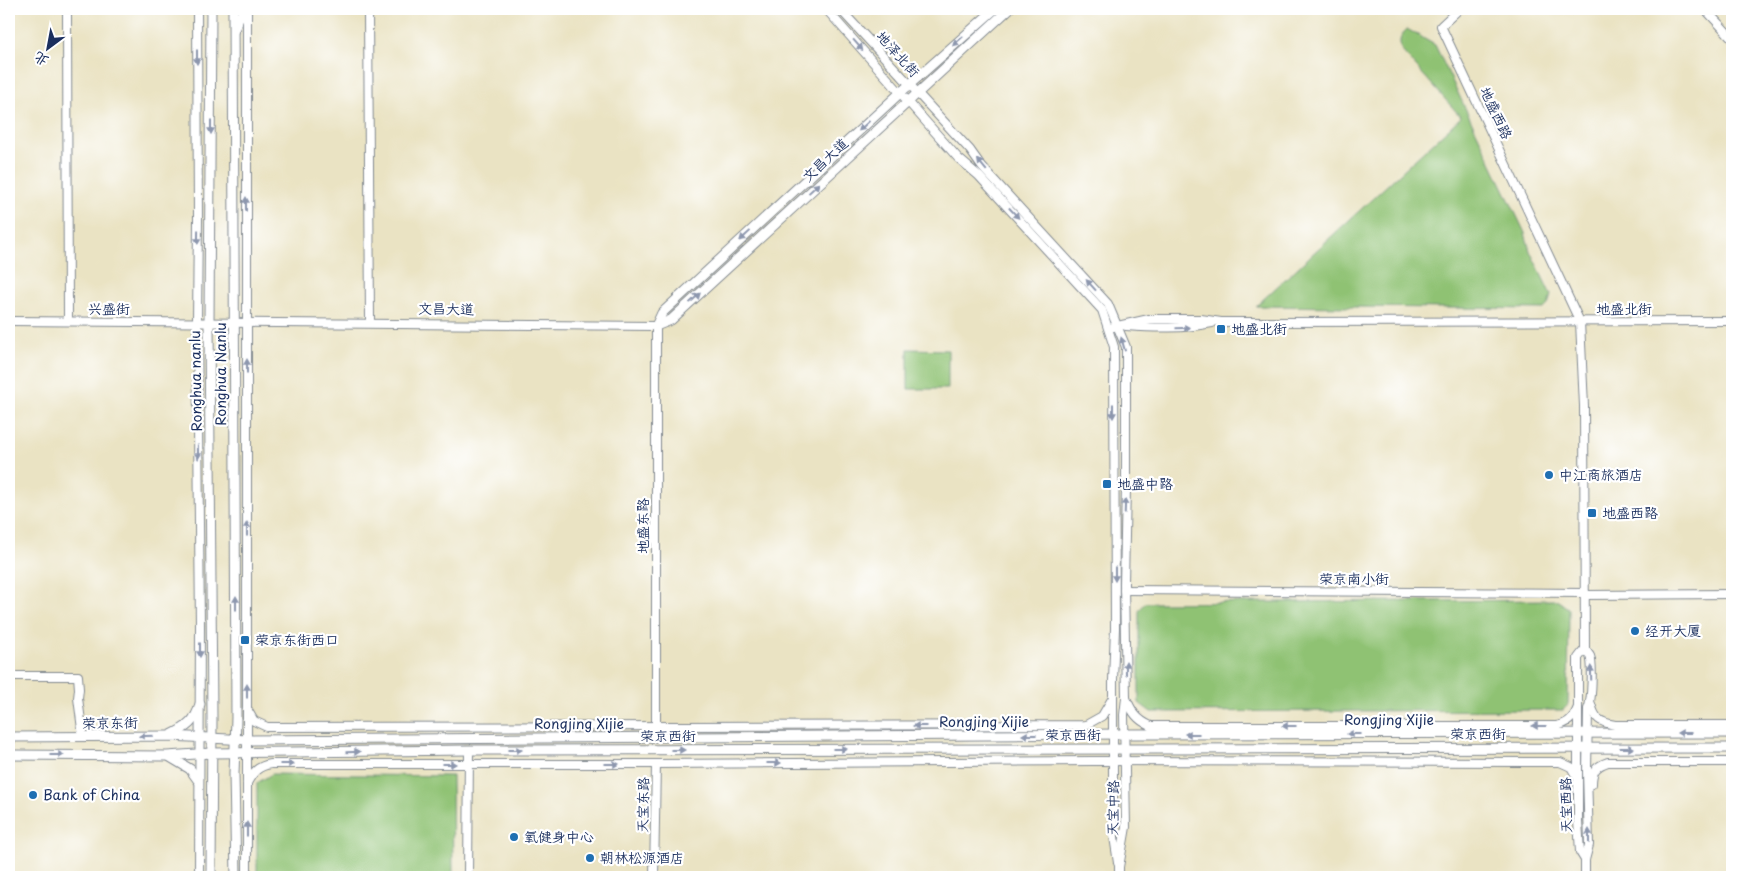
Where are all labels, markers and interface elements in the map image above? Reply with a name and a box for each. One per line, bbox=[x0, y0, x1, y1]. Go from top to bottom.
north arrow bbox=[22, 22, 72, 72]
street label: 地泽北街 bbox=[872, 26, 925, 81]
one-way arrow bbox=[953, 35, 965, 47]
one-way arrow bbox=[852, 39, 864, 51]
text: 北 bbox=[29, 47, 52, 72]
one-way arrow bbox=[194, 50, 202, 66]
street label: 地盛西路 bbox=[1475, 83, 1518, 143]
one-way arrow bbox=[207, 120, 215, 136]
one-way arrow bbox=[859, 120, 871, 132]
street label: 文昌大道 bbox=[797, 133, 852, 186]
one-way arrow bbox=[976, 159, 987, 172]
one-way arrow bbox=[808, 182, 820, 194]
one-way arrow bbox=[242, 195, 250, 211]
one-way arrow bbox=[1008, 207, 1019, 220]
one-way arrow bbox=[194, 230, 202, 246]
one-way arrow bbox=[739, 230, 751, 242]
one-way arrow bbox=[1085, 280, 1097, 292]
one-way arrow bbox=[688, 292, 700, 304]
street label: 兴盛街 bbox=[88, 298, 130, 319]
street label: 文昌大道 bbox=[418, 298, 474, 319]
street label: 地盛北街 bbox=[1596, 298, 1652, 319]
place label: 地盛北街 bbox=[1231, 318, 1287, 339]
street label: Ronghua Nanlu bbox=[210, 322, 231, 426]
one-way arrow bbox=[1175, 323, 1191, 331]
marker: 地盛北街 bbox=[1215, 323, 1227, 335]
street label: Ronghua nanlu bbox=[184, 330, 207, 432]
one-way arrow bbox=[1119, 336, 1127, 351]
one-way arrow bbox=[242, 358, 250, 374]
one-way arrow bbox=[1109, 404, 1117, 420]
one-way arrow bbox=[194, 445, 202, 461]
place label: 中江商旅酒店 bbox=[1559, 464, 1643, 485]
marker: 中江商旅酒店 bbox=[1543, 469, 1555, 481]
place label: 地盛中路 bbox=[1117, 473, 1173, 494]
marker: 地盛中路 bbox=[1101, 478, 1113, 490]
street label: 地盛东路 bbox=[632, 498, 653, 554]
one-way arrow bbox=[1121, 498, 1129, 514]
place label: 地盛西路 bbox=[1602, 502, 1658, 523]
marker: 地盛西路 bbox=[1586, 507, 1598, 519]
one-way arrow bbox=[243, 520, 251, 536]
one-way arrow bbox=[1111, 566, 1119, 582]
street label: 荣京南小街 bbox=[1319, 568, 1389, 589]
one-way arrow bbox=[232, 594, 240, 610]
place label: 经开大厦 bbox=[1645, 620, 1701, 641]
marker: 经开大厦 bbox=[1629, 625, 1641, 637]
place label: 荣京东街西口 bbox=[255, 629, 339, 650]
marker: 荣京东街西口 bbox=[239, 634, 251, 646]
one-way arrow bbox=[196, 642, 204, 658]
one-way arrow bbox=[1122, 660, 1130, 676]
one-way arrow bbox=[1587, 665, 1595, 681]
one-way arrow bbox=[243, 683, 251, 699]
street label: Rongjing Xijie bbox=[1344, 709, 1434, 730]
street label: Rongjing Xijie bbox=[939, 711, 1029, 732]
street label: 荣京东街 bbox=[82, 712, 138, 733]
street label: Rongjing Xijie bbox=[534, 713, 624, 734]
one-way arrow bbox=[912, 722, 928, 730]
one-way arrow bbox=[1280, 722, 1296, 730]
one-way arrow bbox=[1530, 722, 1546, 730]
street label: 荣京西街 bbox=[1450, 723, 1506, 744]
street label: 荣京西街 bbox=[1045, 724, 1101, 745]
street label: 荣京西街 bbox=[640, 725, 696, 746]
one-way arrow bbox=[1675, 729, 1691, 737]
one-way arrow bbox=[1184, 730, 1200, 738]
one-way arrow bbox=[1346, 730, 1362, 738]
one-way arrow bbox=[1021, 731, 1037, 739]
one-way arrow bbox=[137, 732, 153, 740]
one-way arrow bbox=[1619, 744, 1635, 752]
one-way arrow bbox=[833, 745, 849, 753]
one-way arrow bbox=[508, 746, 524, 754]
one-way arrow bbox=[670, 746, 686, 754]
one-way arrow bbox=[345, 748, 361, 756]
one-way arrow bbox=[50, 751, 66, 759]
one-way arrow bbox=[767, 759, 783, 767]
one-way arrow bbox=[279, 760, 295, 768]
one-way arrow bbox=[442, 760, 458, 768]
one-way arrow bbox=[604, 760, 620, 768]
street label: 天宝东路 bbox=[632, 777, 653, 833]
street label: 天宝西路 bbox=[1555, 777, 1576, 833]
street label: 天宝中路 bbox=[1102, 780, 1123, 836]
place label: Bank of China bbox=[43, 784, 140, 805]
marker: Bank of China bbox=[27, 789, 39, 801]
one-way arrow bbox=[243, 820, 251, 836]
place label: 氧健身中心 bbox=[524, 826, 594, 847]
one-way arrow bbox=[1585, 828, 1593, 844]
marker: 氧健身中心 bbox=[508, 831, 520, 843]
place label: 朝林松源酒店 bbox=[600, 847, 684, 868]
marker: 朝林松源酒店 bbox=[584, 852, 596, 864]

